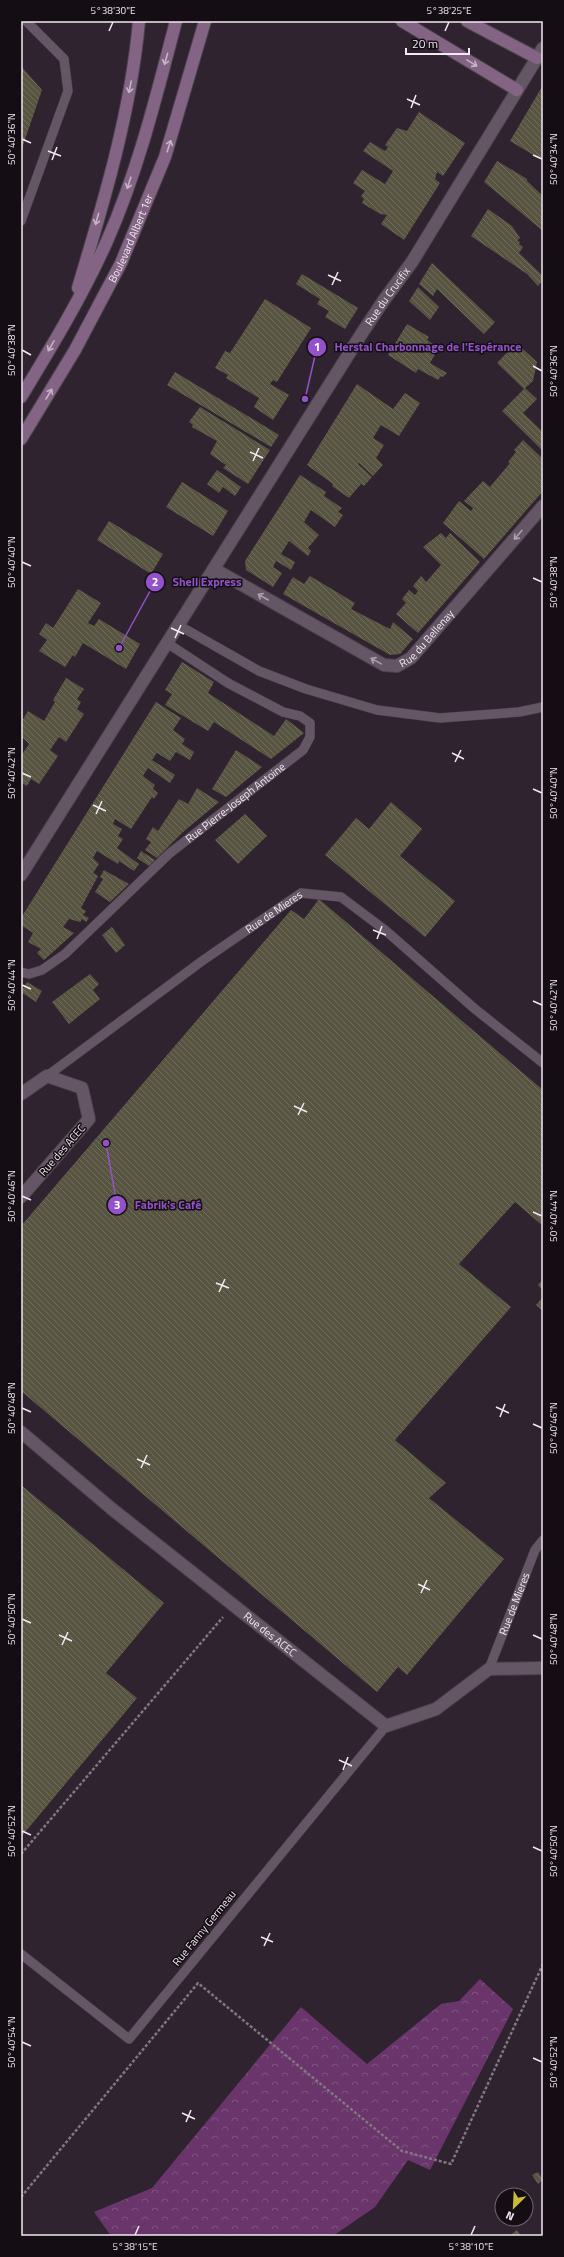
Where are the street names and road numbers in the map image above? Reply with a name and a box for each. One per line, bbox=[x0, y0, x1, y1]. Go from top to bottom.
street label: Boulevard Albert 1er bbox=[104, 191, 157, 285]
street label: Rue du Crucifix bbox=[361, 264, 414, 329]
street label: Rue du Bellenay bbox=[396, 606, 458, 671]
street label: Rue Pierre-Joseph Antoine bbox=[182, 758, 289, 846]
street label: Rue de Mieres bbox=[242, 886, 305, 937]
street label: Rue des ACEC bbox=[35, 1121, 89, 1179]
street label: Rue de Mieres bbox=[495, 1570, 534, 1637]
street label: Rue des ACEC bbox=[240, 1608, 300, 1660]
street label: Rue Fanny Germeau bbox=[168, 1887, 240, 1969]

